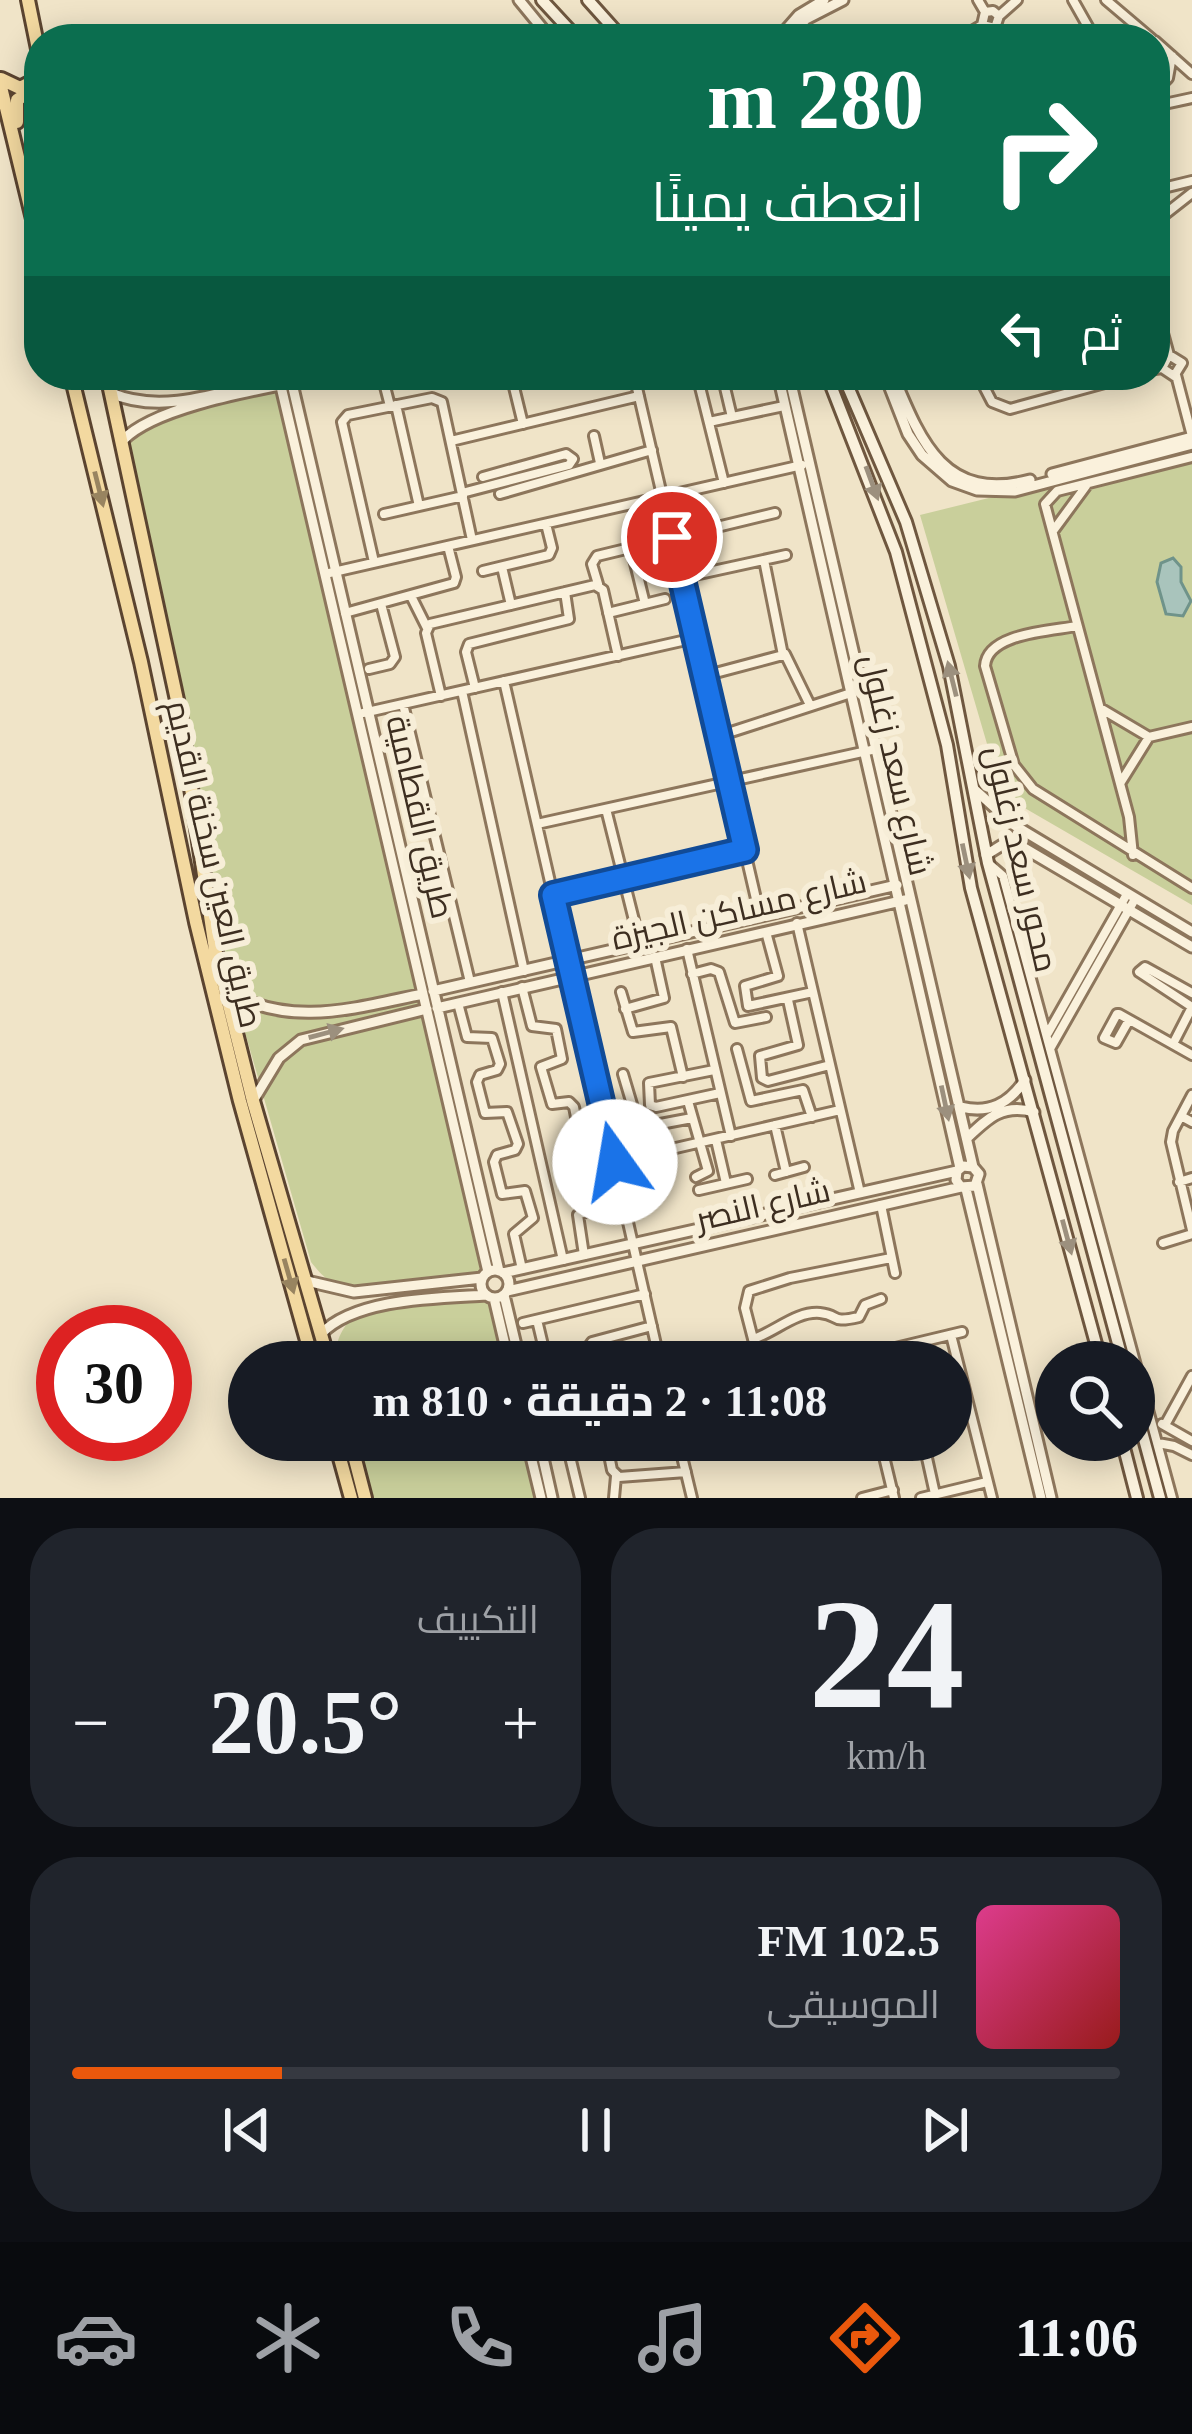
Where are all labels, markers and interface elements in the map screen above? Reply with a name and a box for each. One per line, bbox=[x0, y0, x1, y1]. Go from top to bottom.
text: 280 m bbox=[707, 53, 924, 146]
icon: right bbox=[966, 72, 1122, 228]
text: انعطف يمينًا bbox=[651, 173, 924, 233]
icon: left bbox=[990, 300, 1056, 366]
text: ثم bbox=[1080, 310, 1122, 360]
one-way arrow bbox=[864, 465, 882, 501]
one-way arrow bbox=[90, 470, 109, 507]
pin bbox=[621, 486, 723, 588]
icon: arrive bbox=[639, 504, 705, 570]
street label: شارع سعد زغلول bbox=[849, 651, 939, 880]
one-way arrow bbox=[942, 660, 961, 697]
street label: طريق العين سخنة القديم bbox=[155, 697, 269, 1032]
street label: طريق القطامية bbox=[377, 712, 461, 922]
street label: محور سعد زغلول bbox=[977, 743, 1064, 976]
one-way arrow bbox=[957, 842, 976, 880]
street label: شارع مساكن الجيزة bbox=[608, 863, 871, 961]
one-way arrow bbox=[307, 1023, 344, 1042]
one-way arrow bbox=[937, 1084, 956, 1122]
position arrow bbox=[552, 1099, 678, 1225]
street label: شارع النصر bbox=[690, 1172, 835, 1242]
one-way arrow bbox=[1058, 1219, 1077, 1256]
one-way arrow bbox=[281, 1258, 299, 1295]
speed limit sign: 30 bbox=[36, 1305, 192, 1461]
map controls bbox=[1035, 1341, 1155, 1461]
button: search bbox=[1035, 1341, 1155, 1461]
text: 11:08 · 2 دقيقة · 810 m bbox=[373, 1376, 827, 1426]
text: 24 bbox=[809, 1568, 965, 1741]
text: التكييف bbox=[417, 1598, 539, 1641]
text: 20.5° bbox=[209, 1673, 402, 1772]
text: − bbox=[72, 1686, 109, 1759]
text: + bbox=[502, 1686, 539, 1759]
text: km/h bbox=[846, 1734, 927, 1777]
text: 102.5 FM bbox=[758, 1916, 940, 1966]
text: الموسيقى bbox=[767, 1983, 940, 2026]
icon: previous bbox=[214, 2097, 280, 2163]
icon: pause bbox=[563, 2097, 629, 2163]
icon: next bbox=[912, 2097, 978, 2163]
icon: car bbox=[54, 2296, 138, 2380]
icon: climate bbox=[246, 2296, 330, 2380]
icon: phone bbox=[438, 2296, 522, 2380]
icon: music bbox=[631, 2296, 715, 2380]
icon: directions bbox=[823, 2296, 907, 2380]
text: 11:06 bbox=[1015, 2308, 1138, 2368]

